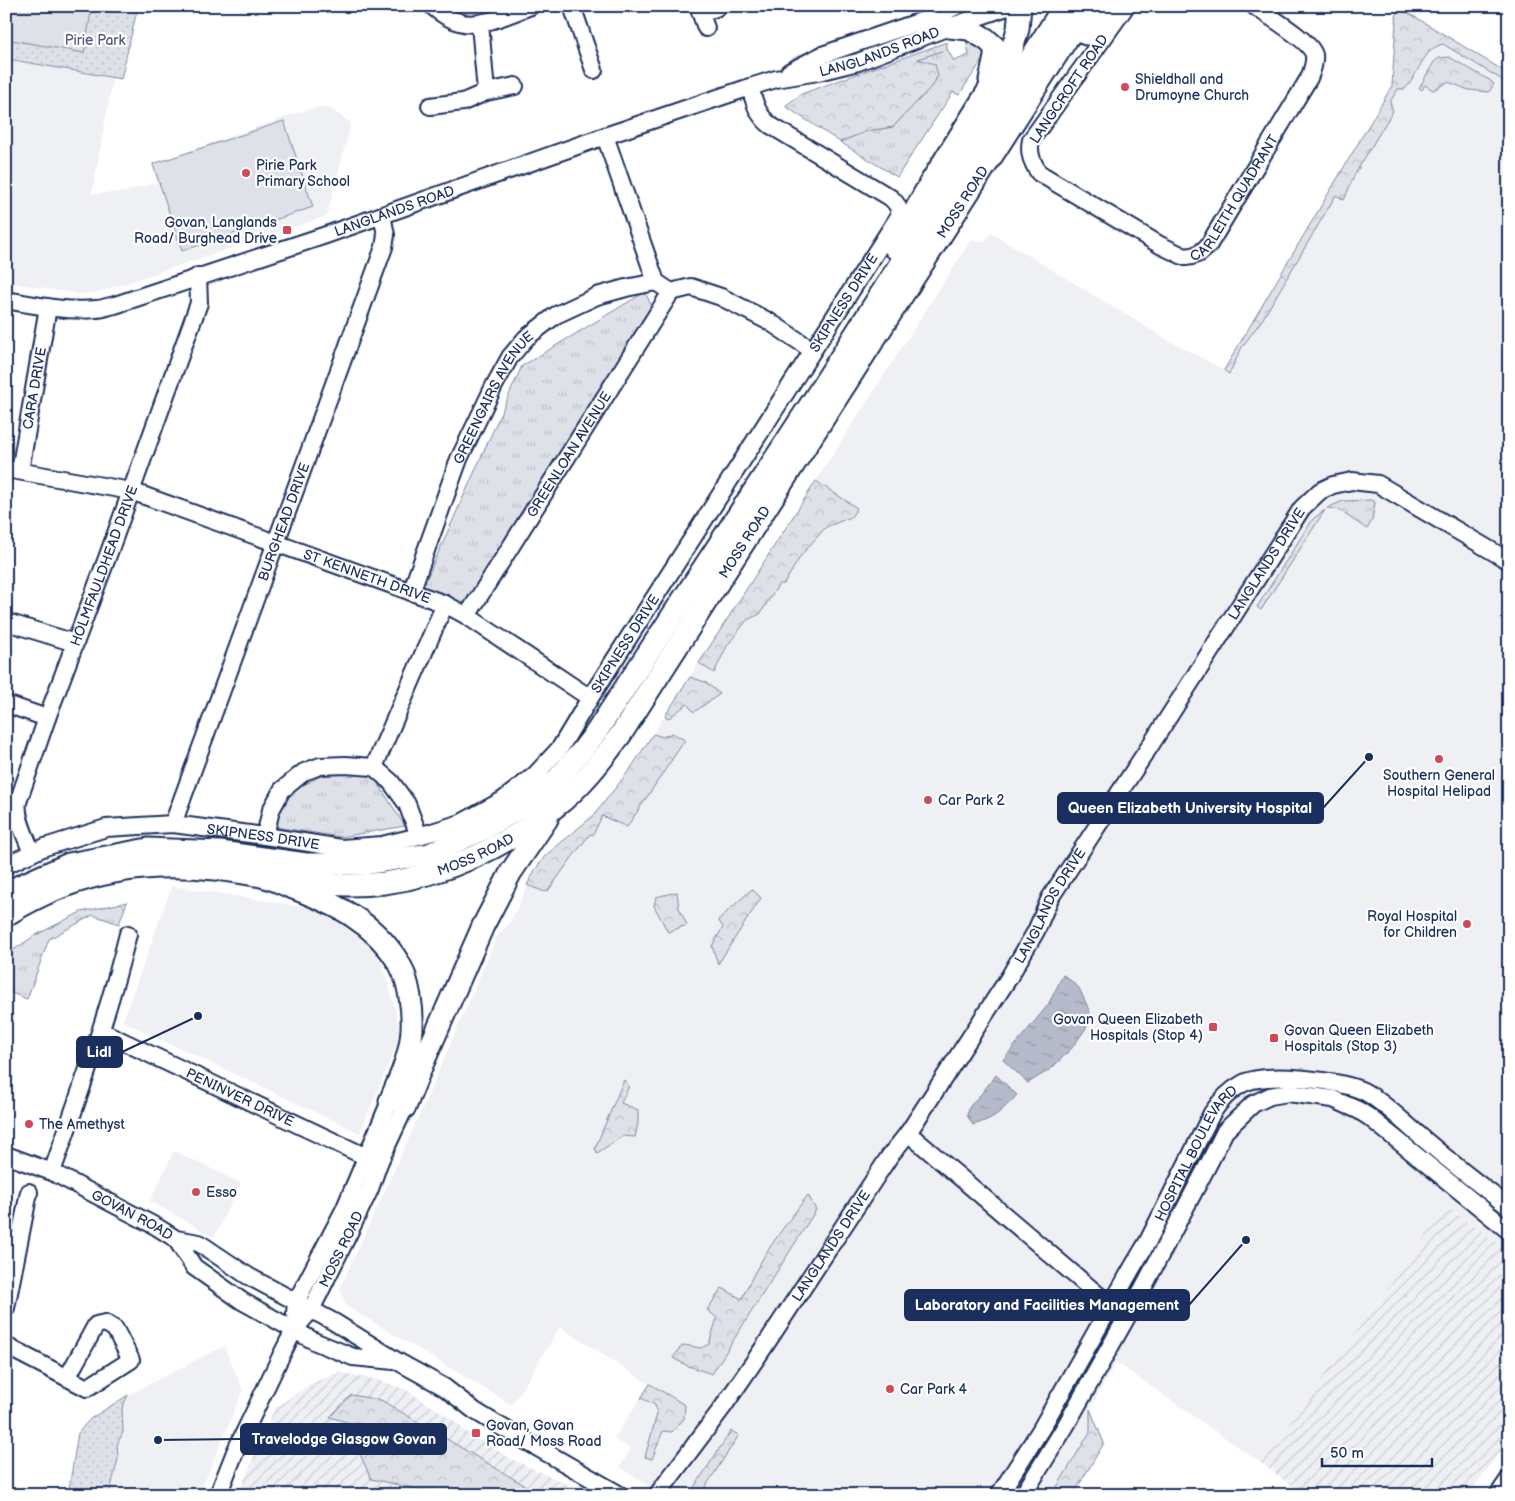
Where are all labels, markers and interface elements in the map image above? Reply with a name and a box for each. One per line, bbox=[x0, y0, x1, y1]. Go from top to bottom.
street label: LANGLANDS ROAD bbox=[817, 23, 942, 80]
street label: LANGCROFT ROAD bbox=[1026, 31, 1112, 147]
park label: Pirie Park bbox=[65, 32, 125, 49]
place label: Shieldhall and Drumoyne Church bbox=[1135, 71, 1249, 104]
marker: Shieldhall and Drumoyne Church bbox=[1119, 81, 1131, 93]
street label: CARLEITH QUADRANT bbox=[1187, 131, 1282, 265]
place label: Pirie Park Primary School bbox=[256, 157, 350, 190]
street label: MOSS ROAD bbox=[933, 163, 992, 241]
marker: Pirie Park Primary School bbox=[240, 167, 252, 179]
street label: LANGLANDS ROAD bbox=[332, 182, 457, 240]
place label: Govan, Langlands Road/ Burghead Drive bbox=[134, 214, 277, 247]
marker: Govan, Langlands Road/ Burghead Drive bbox=[281, 224, 293, 236]
street label: SKIPNESS DRIVE bbox=[806, 250, 881, 355]
street label: GREENGAIRS AVENUE bbox=[449, 327, 537, 467]
street label: CARA DRIVE bbox=[19, 346, 50, 431]
street label: GREENLOAN AVENUE bbox=[523, 388, 615, 520]
street label: BURGHEAD DRIVE bbox=[254, 460, 313, 583]
street label: HOLMFAULDHEAD DRIVE bbox=[66, 483, 141, 648]
street label: MOSS ROAD bbox=[715, 503, 774, 581]
street label: LANGLANDS DRIVE bbox=[1224, 504, 1308, 623]
street label: ST KENNETH DRIVE bbox=[301, 545, 433, 607]
street label: SKIPNESS DRIVE bbox=[587, 591, 663, 696]
marker: Southern General Hospital Helipad bbox=[1433, 753, 1445, 765]
place label: Southern General Hospital Helipad bbox=[1383, 767, 1495, 800]
place label: Car Park 2 bbox=[938, 792, 1006, 809]
callout: Queen Elizabeth University Hospital bbox=[1058, 793, 1323, 823]
marker: Car Park 2 bbox=[922, 794, 934, 806]
text: Queen Elizabeth University Hospital bbox=[1068, 799, 1312, 818]
street label: SKIPNESS DRIVE bbox=[206, 820, 321, 853]
street label: MOSS ROAD bbox=[435, 829, 517, 879]
street label: LANGLANDS DRIVE bbox=[1011, 845, 1089, 966]
place label: Royal Hospital for Children bbox=[1367, 908, 1457, 941]
marker: Royal Hospital for Children bbox=[1461, 918, 1473, 930]
place label: Govan Queen Elizabeth Hospitals (Stop 4) bbox=[1053, 1011, 1203, 1044]
marker: Govan Queen Elizabeth Hospitals (Stop 4) bbox=[1207, 1021, 1219, 1033]
place label: Govan Queen Elizabeth Hospitals (Stop 3) bbox=[1284, 1022, 1434, 1055]
marker: Govan Queen Elizabeth Hospitals (Stop 3) bbox=[1268, 1032, 1280, 1044]
callout: Lidl bbox=[77, 1037, 122, 1067]
text: Lidl bbox=[87, 1043, 111, 1062]
street label: PENINVER DRIVE bbox=[183, 1064, 297, 1130]
street label: HOSPITAL BOULEVARD bbox=[1151, 1081, 1241, 1224]
place label: The Amethyst bbox=[39, 1116, 125, 1133]
marker: The Amethyst bbox=[23, 1118, 35, 1130]
place label: Esso bbox=[206, 1184, 237, 1201]
street label: GOVAN ROAD bbox=[89, 1186, 176, 1244]
marker: Esso bbox=[190, 1186, 202, 1198]
street label: LANGLANDS DRIVE bbox=[788, 1187, 873, 1304]
street label: MOSS ROAD bbox=[315, 1208, 367, 1290]
callout: Laboratory and Facilities Management bbox=[905, 1290, 1189, 1320]
text: Laboratory and Facilities Management bbox=[915, 1296, 1179, 1315]
place label: Car Park 4 bbox=[900, 1381, 968, 1398]
marker: Car Park 4 bbox=[884, 1383, 896, 1395]
place label: Govan, Govan Road/ Moss Road bbox=[486, 1417, 602, 1450]
callout: Travelodge Glasgow Govan bbox=[241, 1424, 446, 1454]
marker: Govan, Govan Road/ Moss Road bbox=[470, 1427, 482, 1439]
text: Travelodge Glasgow Govan bbox=[252, 1430, 436, 1449]
scale bar bbox=[1322, 1436, 1432, 1468]
text: 50 m bbox=[1330, 1444, 1364, 1463]

